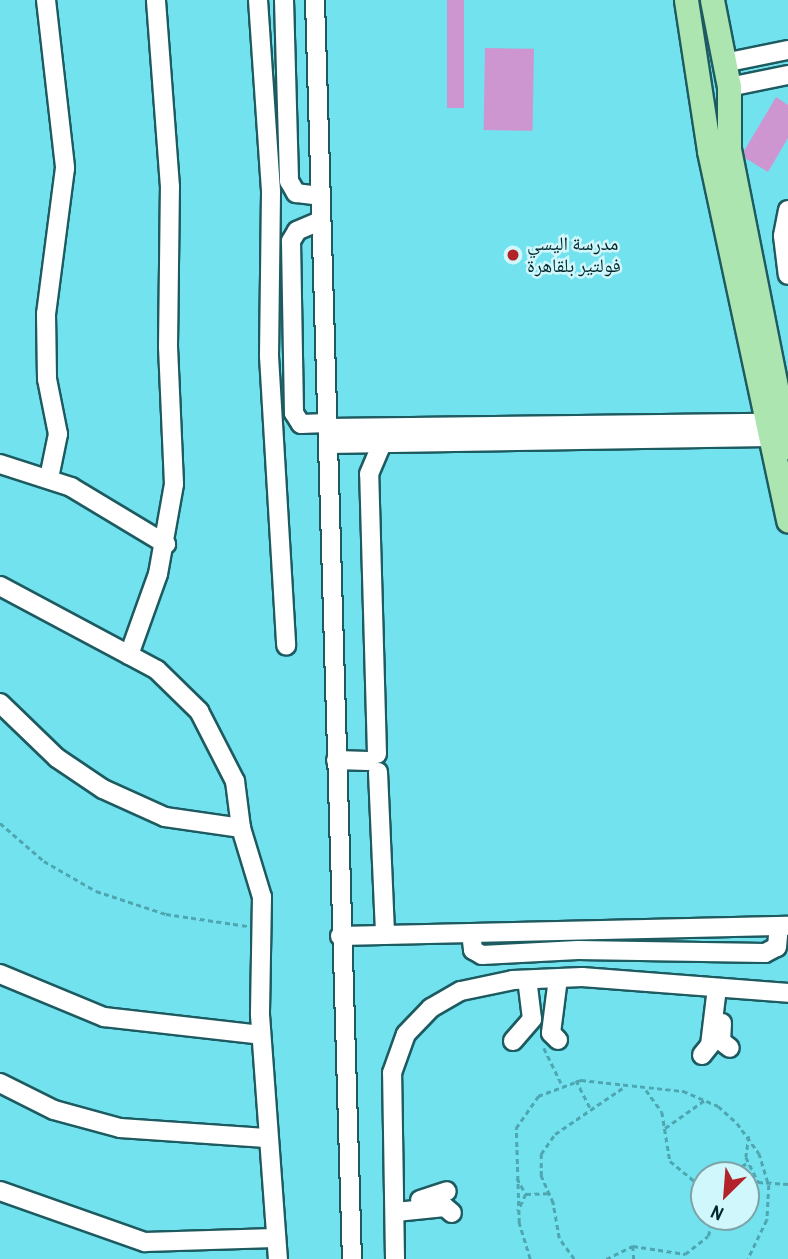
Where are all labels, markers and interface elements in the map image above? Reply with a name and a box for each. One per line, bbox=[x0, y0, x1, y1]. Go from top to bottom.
place label: مدرسة اليسي فولتير بلقاهرة bbox=[527, 233, 621, 277]
marker: مدرسة اليسي فولتير بلقاهرة bbox=[505, 247, 521, 263]
north arrow bbox=[690, 1161, 760, 1231]
text: N bbox=[706, 1199, 728, 1227]

